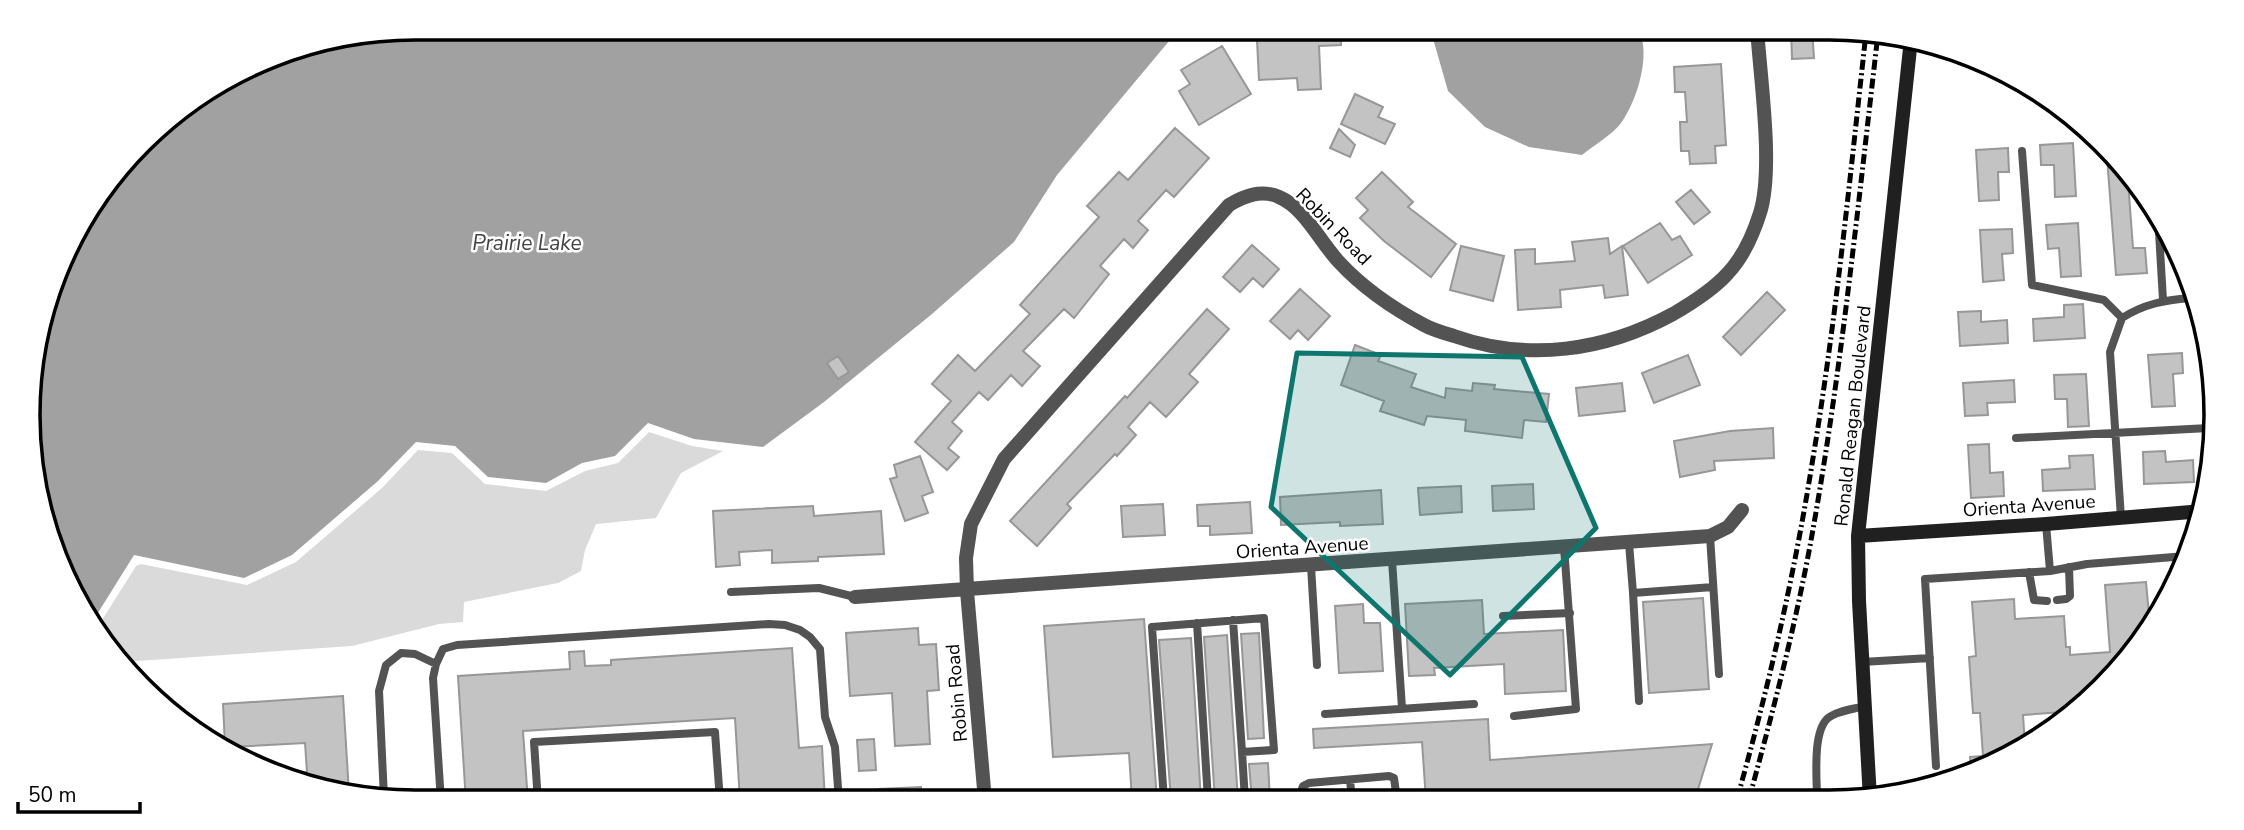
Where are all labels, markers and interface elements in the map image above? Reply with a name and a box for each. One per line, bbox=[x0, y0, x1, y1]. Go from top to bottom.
street label: Robin Road bbox=[1290, 182, 1377, 271]
water label: Prairie Lake bbox=[472, 229, 582, 257]
street label: Ronald Reagan Boulevard bbox=[1828, 304, 1878, 528]
street label: Orienta Avenue bbox=[1962, 488, 2096, 524]
street label: Orienta Avenue bbox=[1235, 530, 1369, 566]
street label: Robin Road bbox=[940, 643, 974, 743]
scale bar bbox=[18, 770, 140, 814]
text: 50 m bbox=[28, 781, 77, 809]

